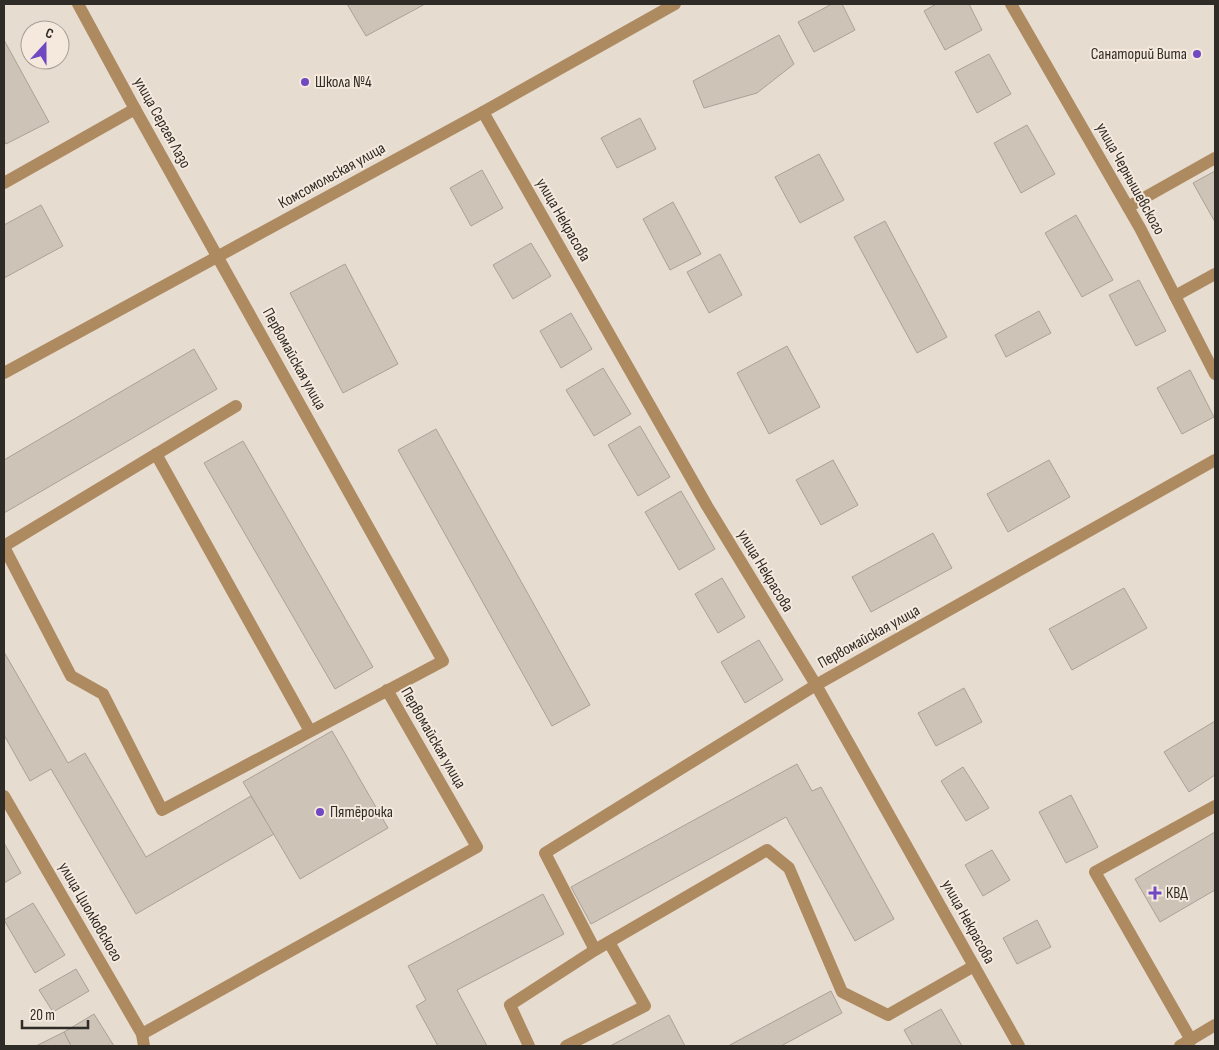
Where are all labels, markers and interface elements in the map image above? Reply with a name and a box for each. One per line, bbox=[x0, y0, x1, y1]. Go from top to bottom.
north arrow bbox=[20, 20, 70, 70]
text: С bbox=[43, 24, 56, 43]
place label: Санаторий Вита bbox=[1091, 45, 1187, 64]
marker: Санаторий Вита bbox=[1191, 48, 1203, 60]
place label: Школа №4 bbox=[315, 73, 372, 92]
street label: улица Сергея Лазо bbox=[129, 74, 195, 172]
marker: Школа №4 bbox=[299, 76, 311, 88]
street label: улица Чернышевского bbox=[1091, 120, 1169, 238]
street label: Комсомольская улица bbox=[275, 139, 389, 213]
street label: улица Некрасова bbox=[532, 175, 594, 265]
street label: Первомайская улица bbox=[258, 305, 330, 413]
street label: улица Некрасова bbox=[733, 526, 797, 616]
street label: Первомайская улица bbox=[815, 601, 923, 673]
street label: Первомайская улица bbox=[396, 684, 470, 792]
place label: Пятёрочка bbox=[330, 803, 393, 822]
marker: Пятёрочка bbox=[314, 806, 326, 818]
street label: улица Циолковского bbox=[54, 859, 126, 965]
street label: улица Некрасова bbox=[937, 877, 999, 967]
place label: КВД bbox=[1166, 884, 1188, 903]
marker: КВД bbox=[1148, 886, 1162, 900]
scale bar bbox=[22, 998, 89, 1030]
text: 20 m bbox=[30, 1006, 55, 1025]

